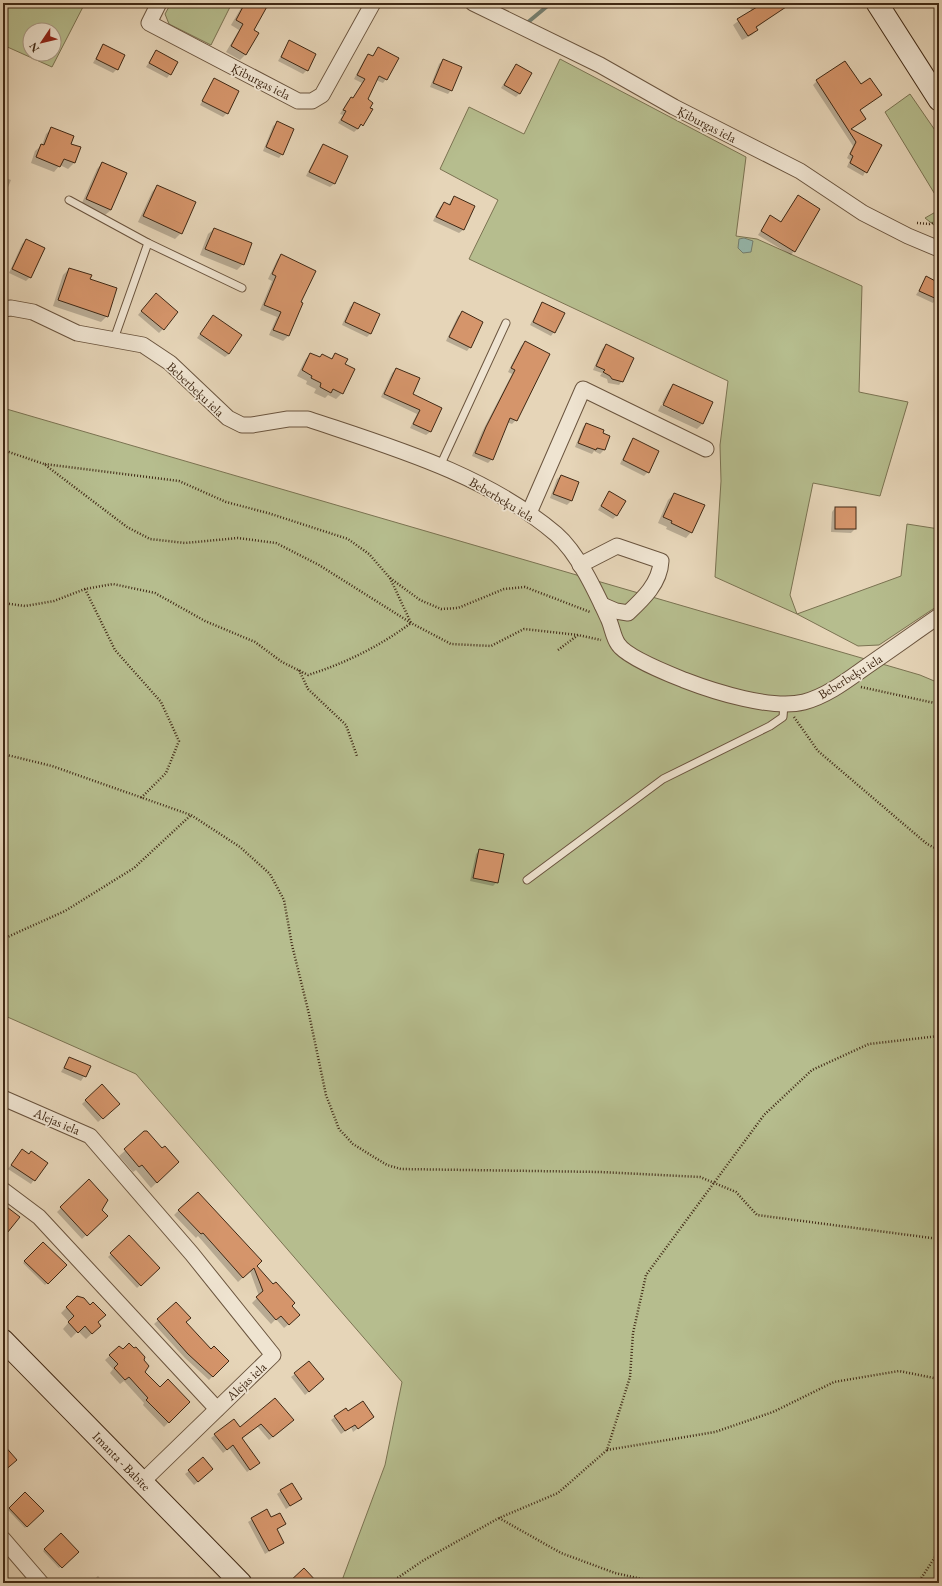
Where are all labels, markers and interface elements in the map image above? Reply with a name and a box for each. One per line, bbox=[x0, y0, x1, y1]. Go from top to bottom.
north arrow bbox=[22, 22, 62, 62]
text: N bbox=[25, 40, 42, 55]
street label: Ķiburgas iela bbox=[228, 59, 294, 104]
street label: Ķiburgas iela bbox=[674, 102, 740, 147]
street label: Beberbeķu iela bbox=[163, 358, 229, 421]
street label: Beberbeķu iela bbox=[466, 473, 538, 526]
street label: Beberbeķu iela bbox=[815, 650, 886, 703]
street label: Alejas iela bbox=[30, 1104, 83, 1139]
street label: Alejas iela bbox=[222, 1358, 271, 1405]
street label: Imanta - Babīte bbox=[89, 1428, 154, 1495]

